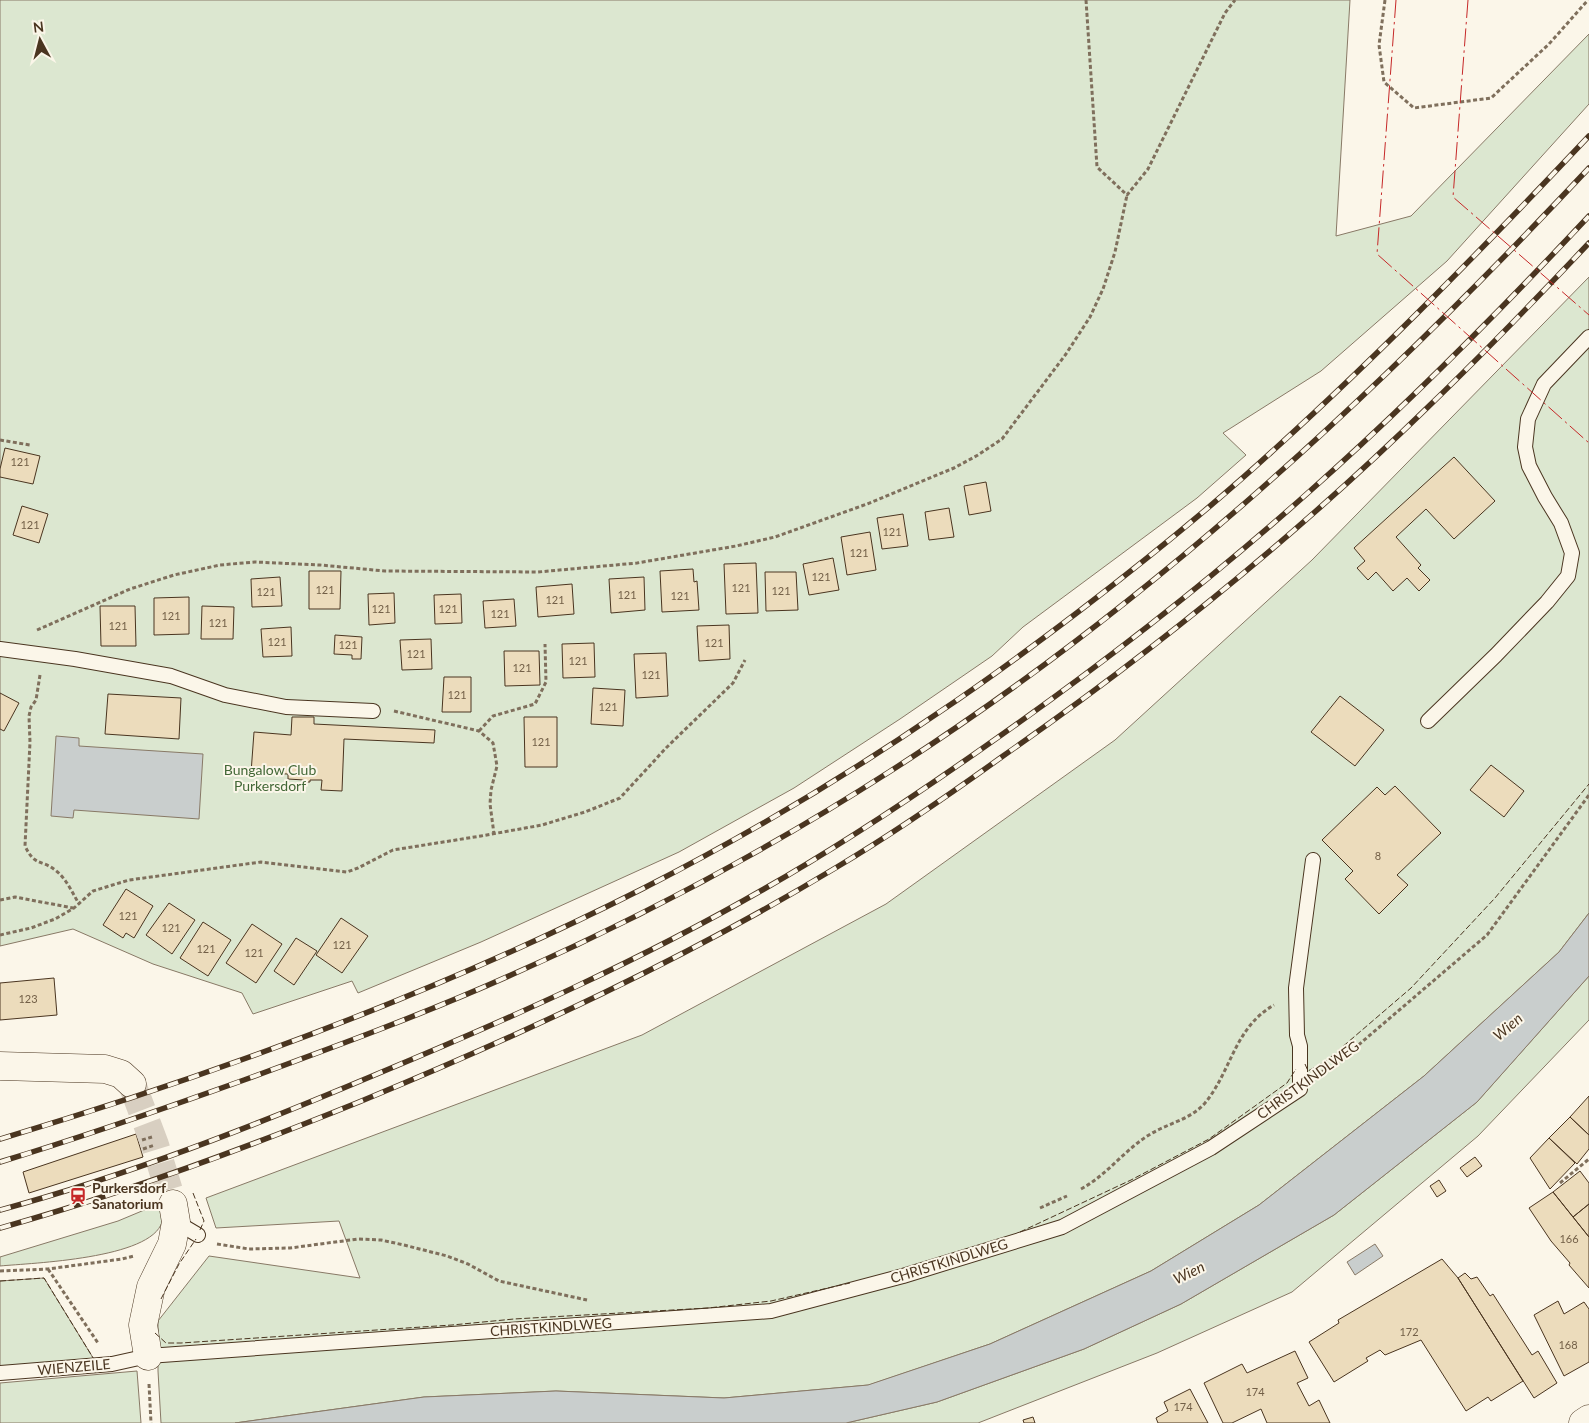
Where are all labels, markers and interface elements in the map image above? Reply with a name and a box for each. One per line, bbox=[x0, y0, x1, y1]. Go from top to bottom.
north arrow bbox=[15, 15, 65, 65]
text: N bbox=[32, 18, 45, 36]
house number: 121 bbox=[10, 455, 30, 468]
house number: 121 bbox=[20, 518, 40, 531]
house number: 121 bbox=[882, 525, 902, 538]
house number: 121 bbox=[849, 546, 869, 559]
house number: 121 bbox=[811, 570, 831, 583]
house number: 121 bbox=[731, 581, 751, 594]
house number: 121 bbox=[315, 583, 335, 596]
house number: 121 bbox=[771, 584, 791, 597]
house number: 121 bbox=[256, 585, 276, 598]
house number: 121 bbox=[617, 588, 637, 601]
house number: 121 bbox=[670, 589, 690, 602]
house number: 121 bbox=[545, 593, 565, 606]
house number: 121 bbox=[371, 602, 391, 615]
house number: 121 bbox=[438, 602, 458, 615]
house number: 121 bbox=[490, 607, 510, 620]
house number: 121 bbox=[161, 609, 181, 622]
house number: 121 bbox=[208, 616, 228, 629]
house number: 121 bbox=[108, 619, 128, 632]
house number: 121 bbox=[267, 635, 287, 648]
house number: 121 bbox=[704, 636, 724, 649]
house number: 121 bbox=[338, 638, 358, 651]
house number: 121 bbox=[406, 647, 426, 660]
house number: 121 bbox=[568, 654, 588, 667]
house number: 121 bbox=[512, 661, 532, 674]
house number: 121 bbox=[641, 668, 661, 681]
house number: 121 bbox=[447, 688, 467, 701]
house number: 121 bbox=[598, 700, 618, 713]
house number: 121 bbox=[531, 735, 551, 748]
park label: Bungalow Club Purkersdorf bbox=[224, 761, 316, 794]
house number: 8 bbox=[1375, 849, 1381, 862]
house number: 121 bbox=[118, 909, 138, 922]
house number: 121 bbox=[161, 921, 181, 934]
house number: 121 bbox=[332, 938, 352, 951]
house number: 121 bbox=[196, 942, 216, 955]
house number: 121 bbox=[244, 946, 264, 959]
house number: 123 bbox=[18, 992, 38, 1005]
water label: Wien bbox=[1489, 1009, 1526, 1044]
street label: CHRISTKINDLWEG bbox=[1253, 1037, 1362, 1122]
place label: Purkersdorf Sanatorium bbox=[92, 1179, 166, 1212]
station icon: Purkersdorf Sanatorium bbox=[68, 1186, 88, 1206]
house number: 166 bbox=[1559, 1232, 1579, 1245]
street label: CHRISTKINDLWEG bbox=[888, 1235, 1010, 1286]
water label: Wien bbox=[1170, 1257, 1207, 1287]
street label: CHRISTKINDLWEG bbox=[490, 1314, 612, 1339]
house number: 172 bbox=[1399, 1325, 1419, 1338]
house number: 168 bbox=[1558, 1338, 1578, 1351]
street label: WIENZEILE bbox=[37, 1355, 111, 1378]
house number: 174 bbox=[1245, 1385, 1265, 1398]
house number: 174 bbox=[1173, 1400, 1193, 1413]

